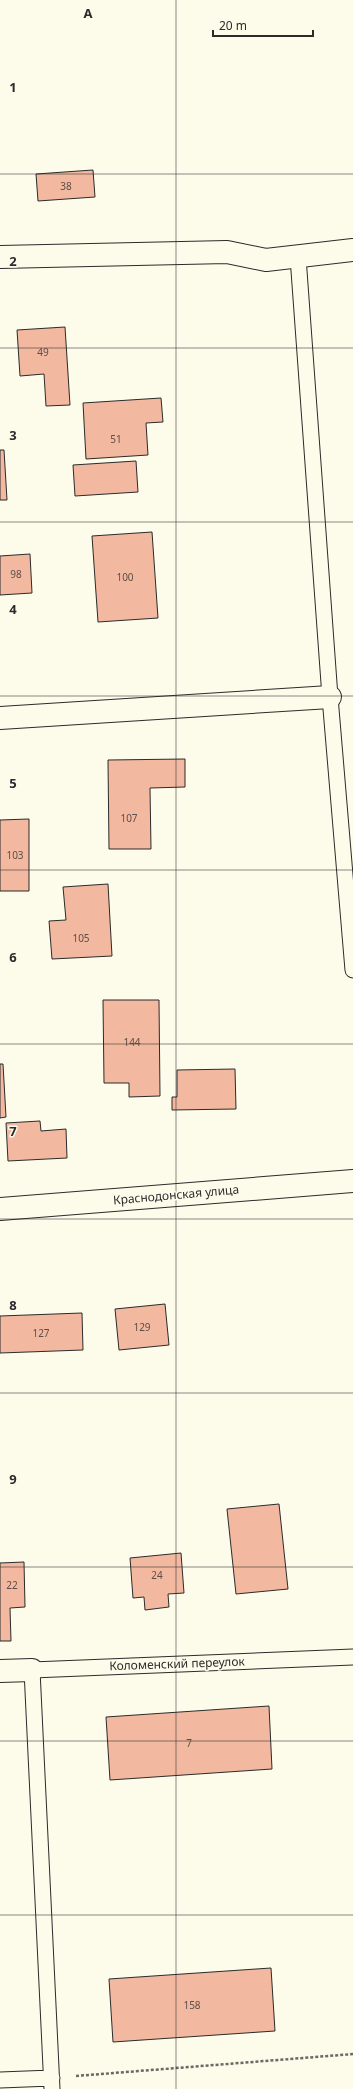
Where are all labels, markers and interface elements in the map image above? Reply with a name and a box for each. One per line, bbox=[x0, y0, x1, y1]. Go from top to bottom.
text: A bbox=[84, 4, 93, 22]
scale bar bbox=[213, 12, 313, 38]
text: 20 m bbox=[219, 17, 247, 34]
text: 1 bbox=[9, 78, 17, 96]
house number: 38 bbox=[60, 179, 72, 193]
text: 2 bbox=[9, 252, 17, 270]
house number: 49 bbox=[37, 345, 49, 359]
text: 3 bbox=[9, 426, 17, 444]
house number: 51 bbox=[110, 432, 122, 446]
house number: 98 bbox=[10, 567, 22, 581]
house number: 100 bbox=[116, 570, 134, 584]
text: 4 bbox=[9, 600, 17, 618]
text: 5 bbox=[9, 774, 17, 792]
house number: 107 bbox=[120, 811, 138, 825]
house number: 103 bbox=[6, 848, 24, 862]
house number: 105 bbox=[72, 931, 90, 945]
text: 6 bbox=[9, 948, 17, 966]
house number: 144 bbox=[123, 1035, 141, 1049]
text: 7 bbox=[9, 1122, 17, 1140]
street label: Краснодонская улица bbox=[112, 1181, 240, 1208]
text: 8 bbox=[9, 1296, 17, 1314]
house number: 129 bbox=[133, 1320, 151, 1334]
house number: 127 bbox=[32, 1326, 50, 1340]
text: 9 bbox=[9, 1470, 17, 1488]
house number: 24 bbox=[151, 1568, 163, 1582]
house number: 22 bbox=[6, 1578, 18, 1592]
street label: Коломенский переулок bbox=[109, 1653, 246, 1674]
house number: 7 bbox=[186, 1736, 192, 1750]
house number: 158 bbox=[183, 1998, 201, 2012]

